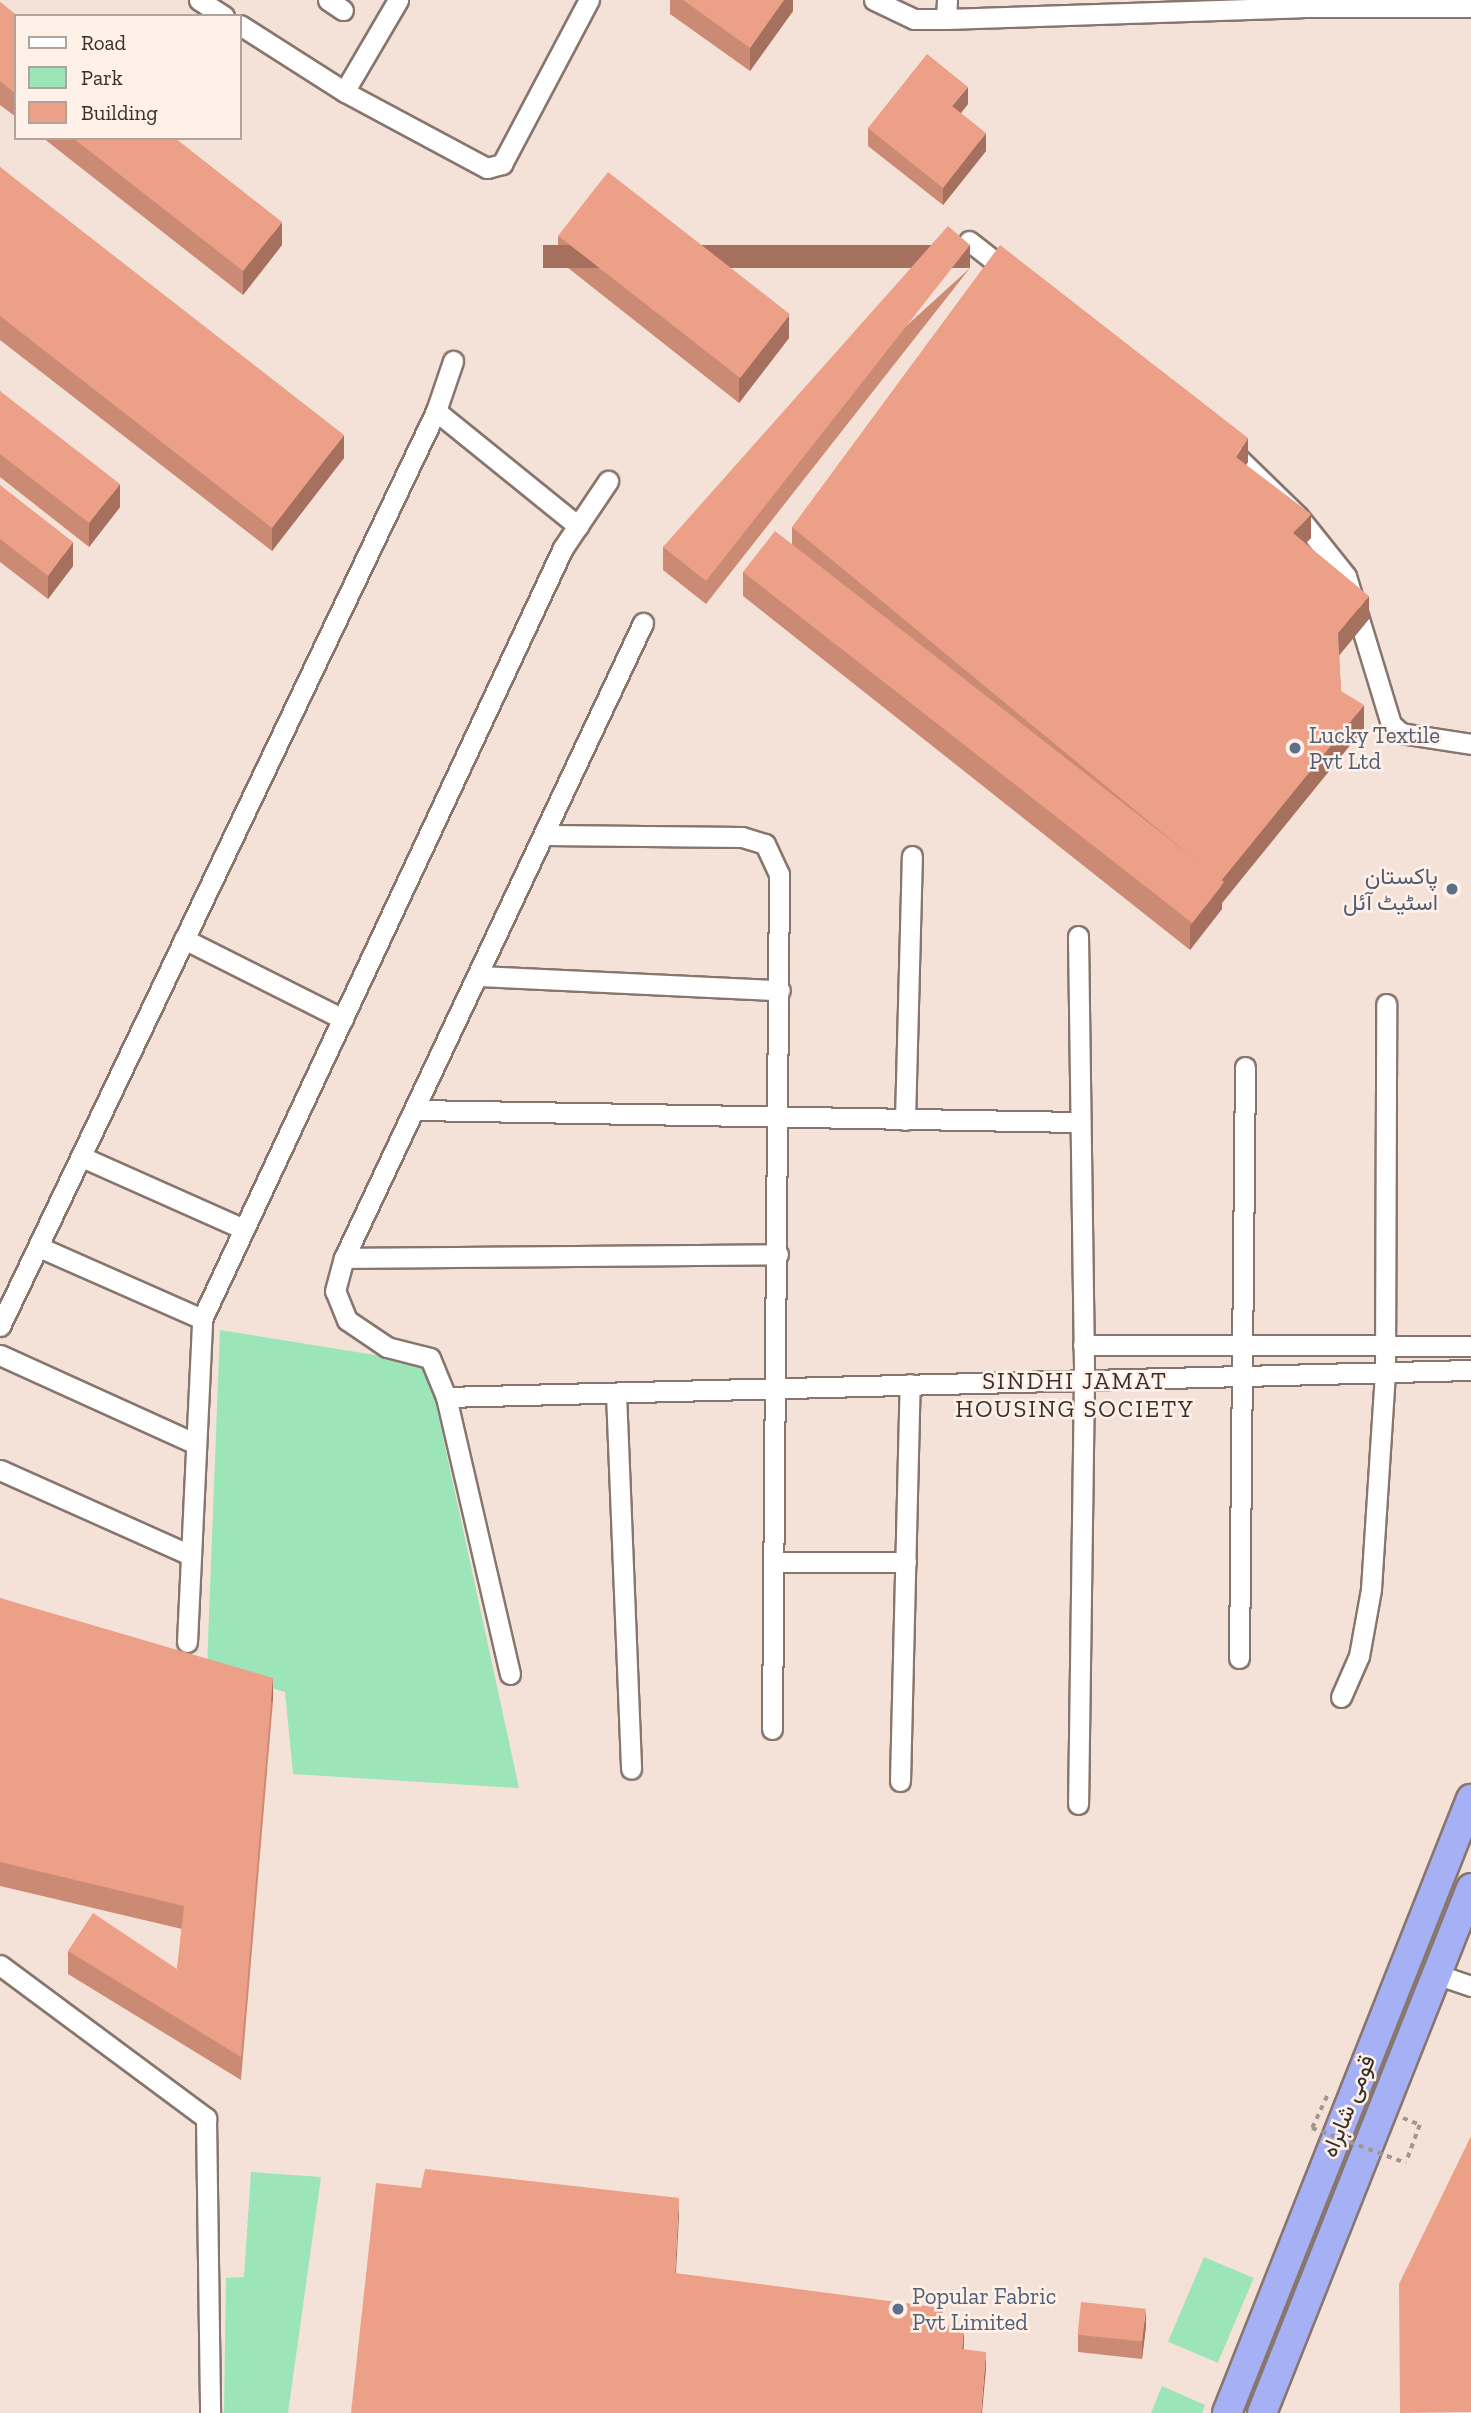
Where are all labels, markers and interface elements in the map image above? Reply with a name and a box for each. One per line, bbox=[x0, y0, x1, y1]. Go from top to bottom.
legend bbox=[14, 14, 242, 140]
text: Road bbox=[81, 30, 126, 55]
text: Park bbox=[81, 65, 123, 90]
text: Building bbox=[81, 100, 158, 125]
place label: Lucky Textile Pvt Ltd bbox=[1309, 721, 1441, 775]
marker: Lucky Textile Pvt Ltd bbox=[1287, 740, 1303, 756]
place label: پاکستان اسٹیٹ آئل bbox=[1343, 862, 1438, 916]
marker: پاکستان اسٹیٹ آئل bbox=[1444, 881, 1460, 897]
district label: SINDHI JAMAT HOUSING SOCIETY bbox=[957, 1367, 1193, 1423]
street label: قومی شاہراہ bbox=[1315, 2051, 1381, 2161]
place label: Popular Fabric Pvt Limited bbox=[912, 2282, 1057, 2336]
marker: Popular Fabric Pvt Limited bbox=[890, 2301, 906, 2317]

